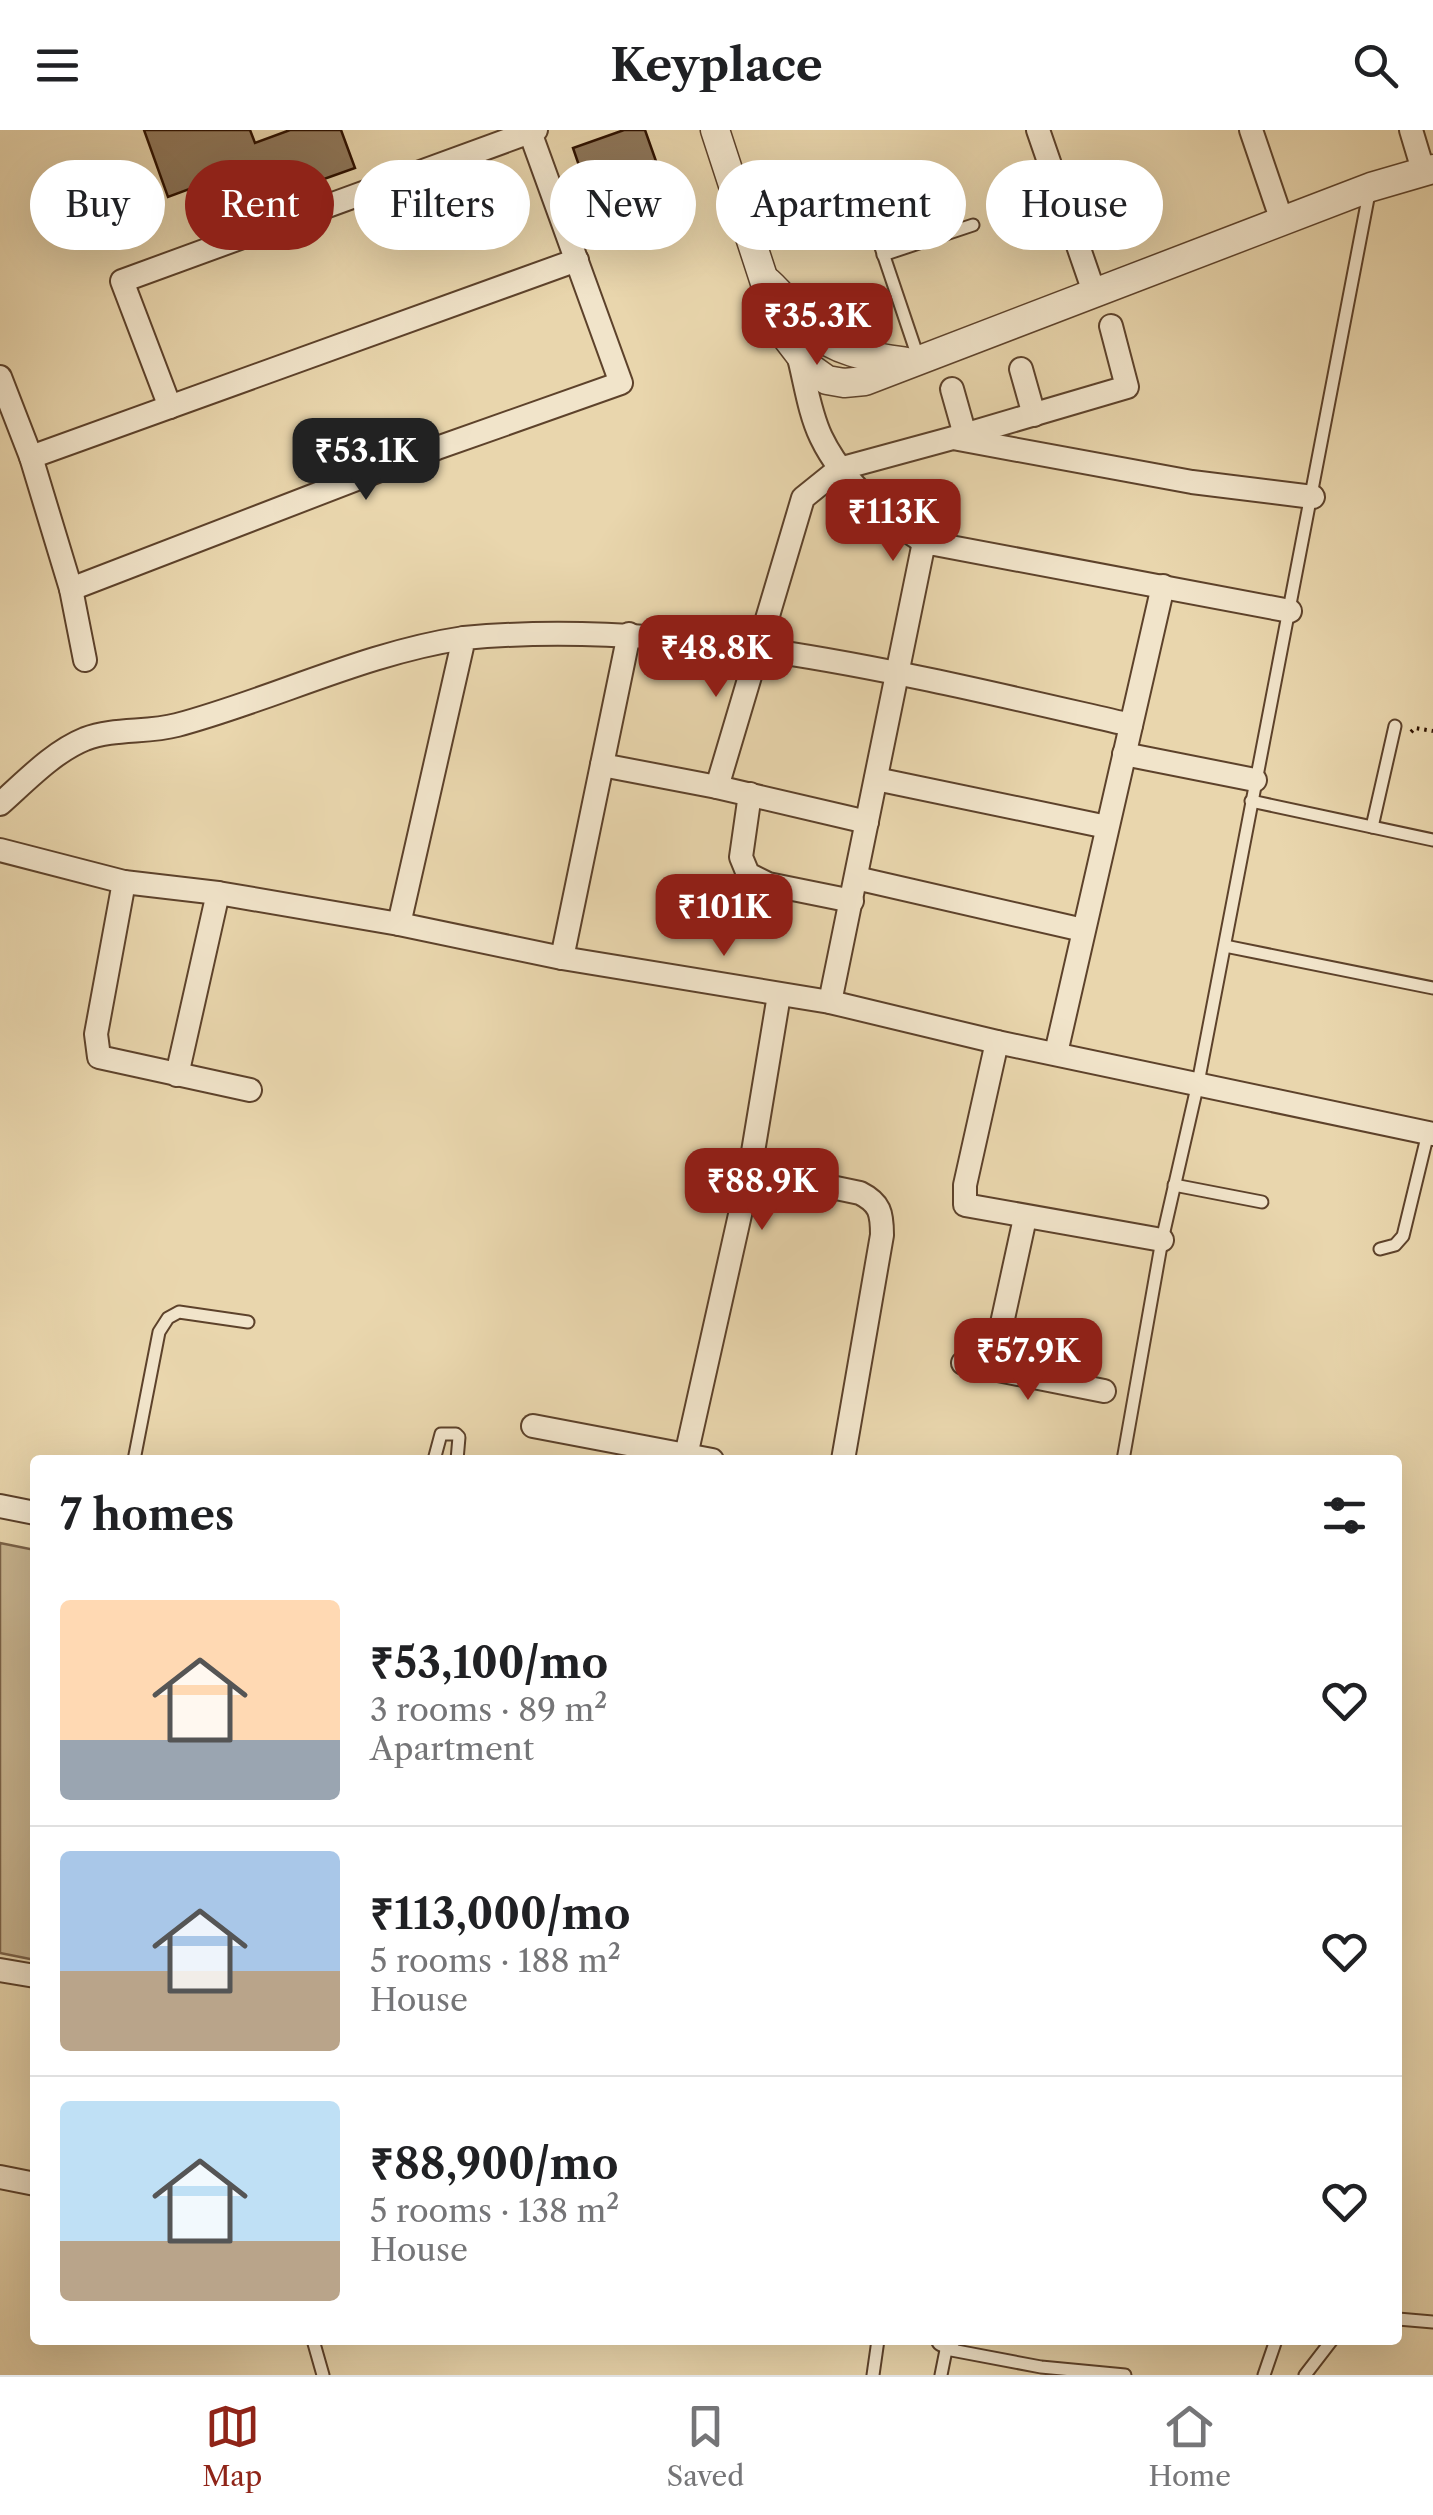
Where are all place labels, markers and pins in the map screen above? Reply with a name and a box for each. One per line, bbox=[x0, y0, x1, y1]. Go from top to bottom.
pin: ₹35.3K bbox=[736, 283, 898, 368]
pin: ₹53.1K bbox=[285, 418, 447, 503]
pin: ₹113K bbox=[823, 479, 963, 564]
pin: ₹48.8K bbox=[635, 615, 797, 700]
pin: ₹101K bbox=[654, 874, 794, 959]
pin: ₹88.9K bbox=[681, 1148, 843, 1233]
pin: ₹57.9K bbox=[947, 1318, 1109, 1403]

